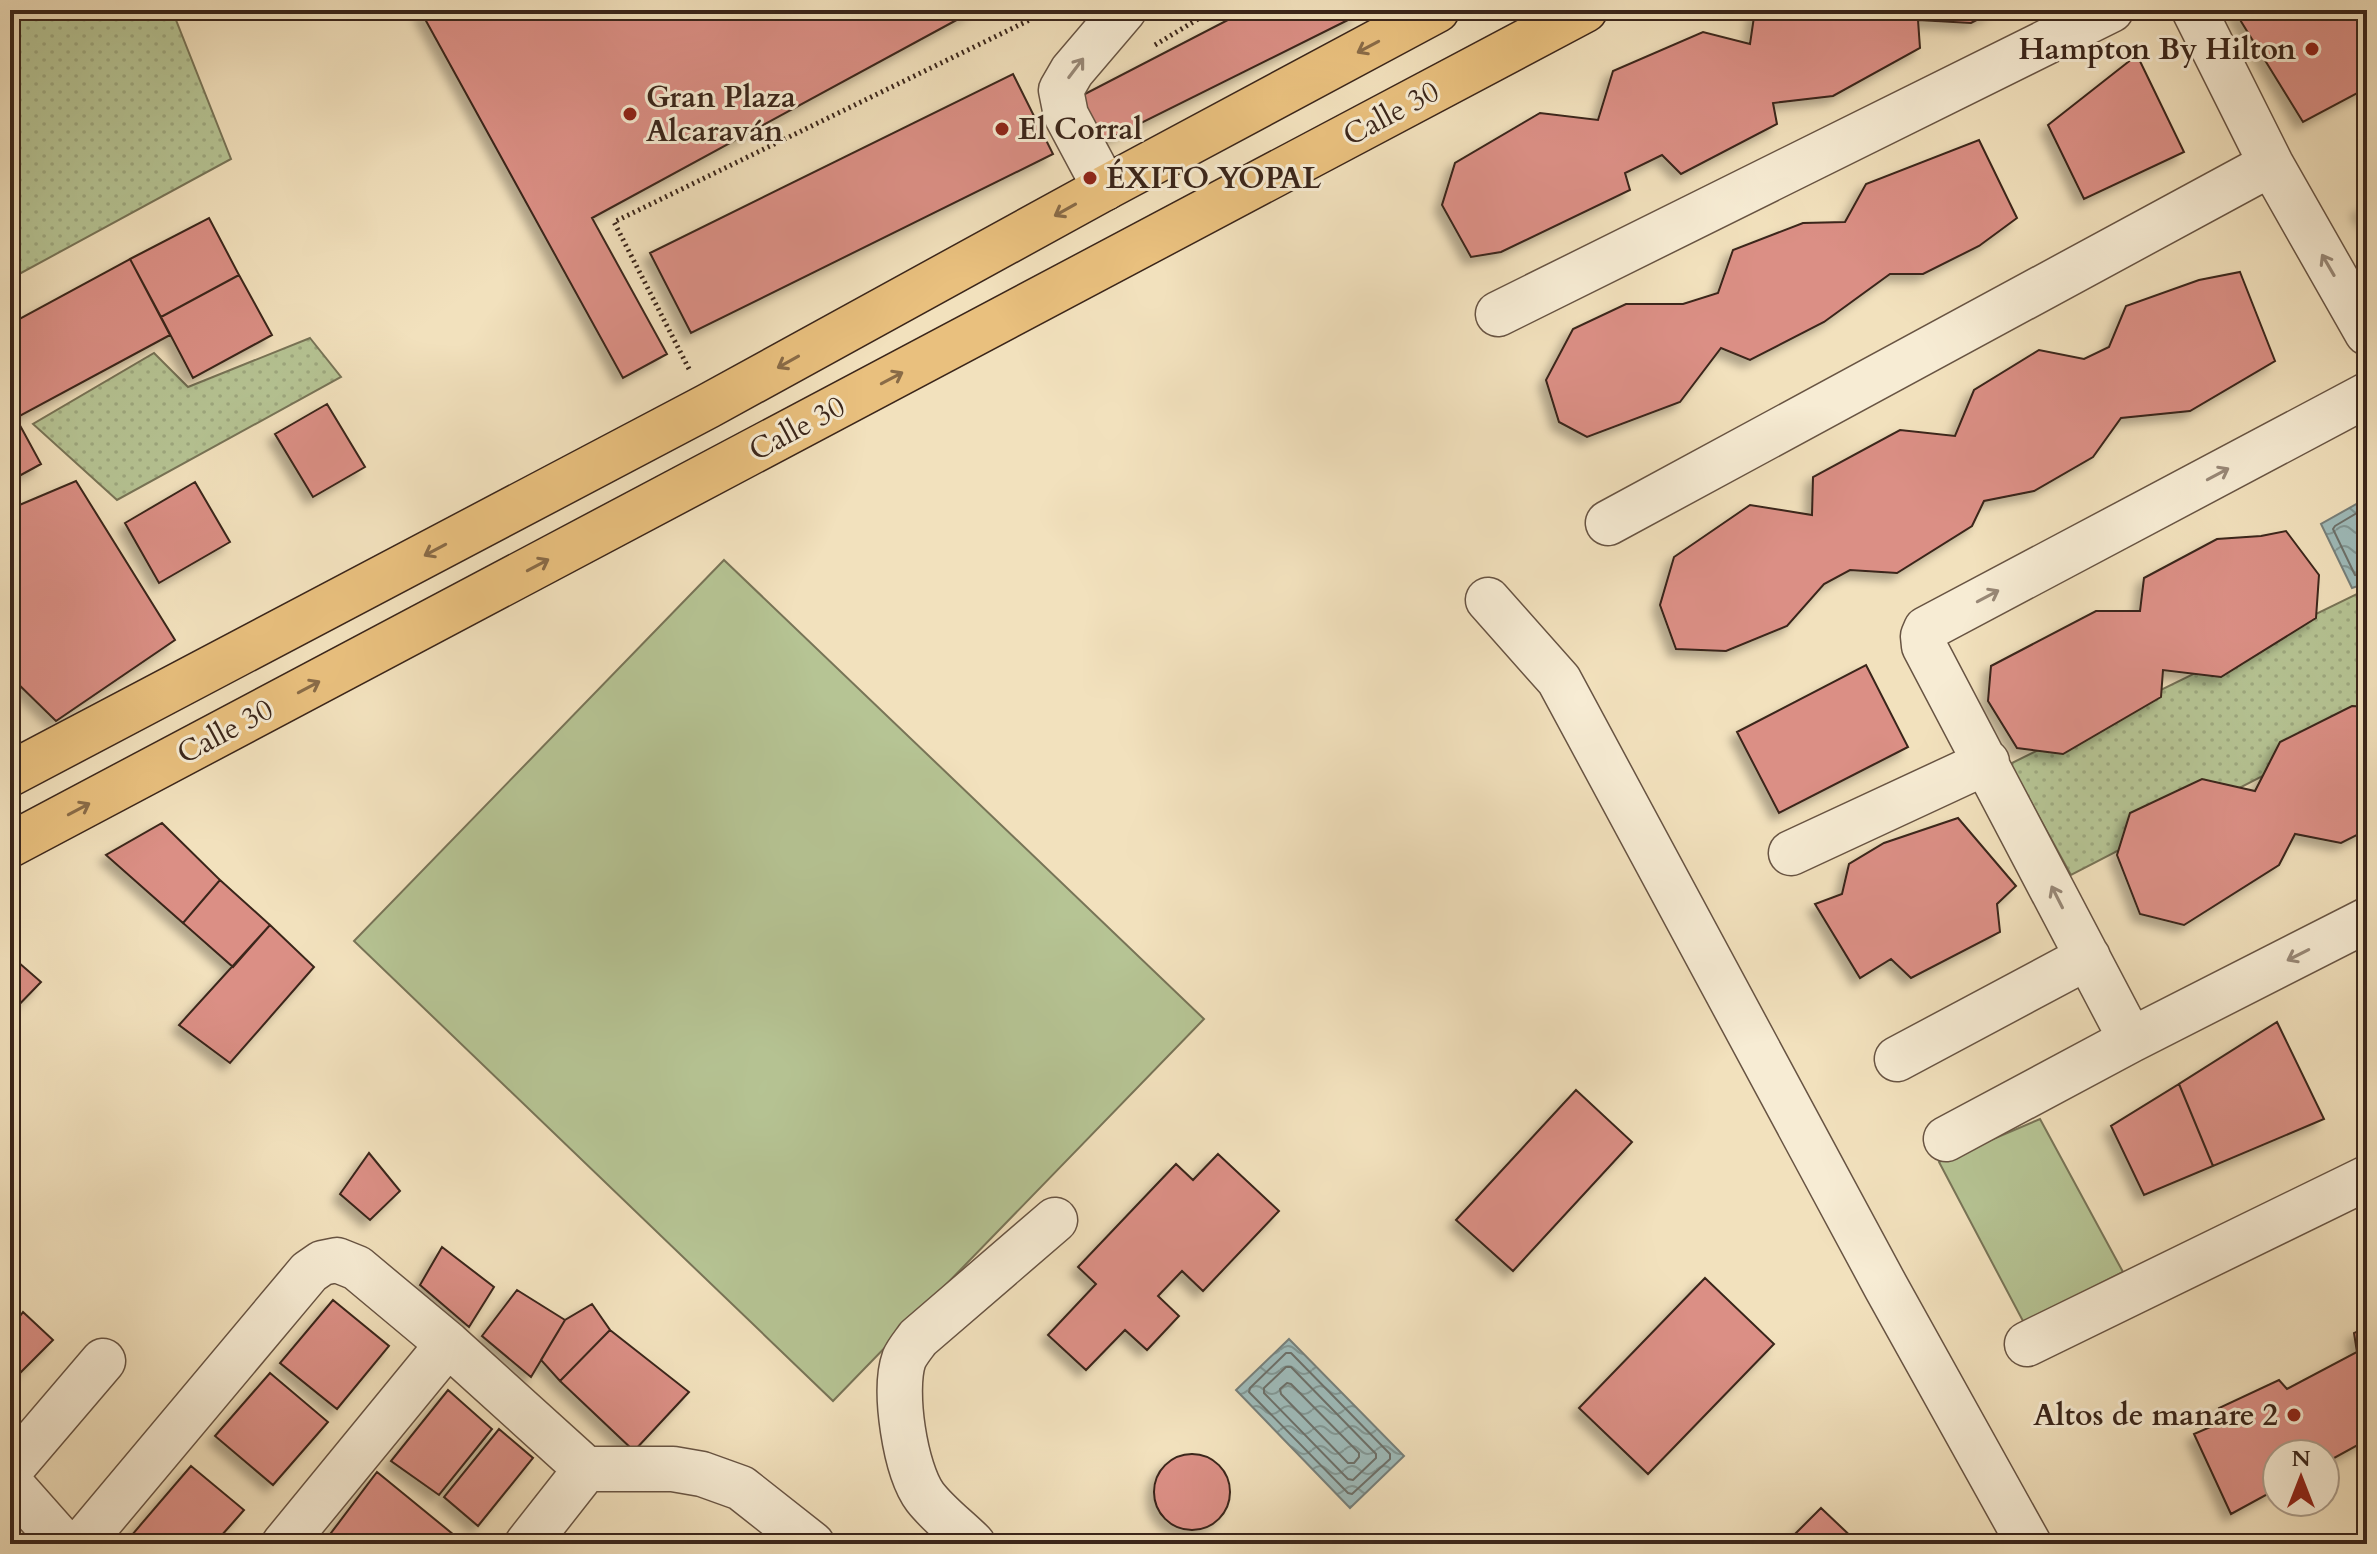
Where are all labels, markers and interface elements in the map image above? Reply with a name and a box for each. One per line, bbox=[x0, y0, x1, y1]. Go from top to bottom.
place label: Hampton By Hilton bbox=[2018, 29, 2296, 70]
one-way arrow bbox=[1357, 39, 1381, 55]
marker: Hampton By Hilton bbox=[2303, 40, 2321, 58]
one-way arrow bbox=[1067, 58, 1084, 80]
street label: Calle 30 bbox=[1336, 71, 1447, 156]
place label: Gran Plaza Alcaraván bbox=[646, 77, 796, 152]
marker: Gran Plaza Alcaraván bbox=[621, 105, 639, 123]
place label: El Corral bbox=[1018, 109, 1142, 150]
marker: El Corral bbox=[993, 120, 1011, 138]
place label: ÉXITO YOPAL bbox=[1106, 158, 1321, 199]
marker: ÉXITO YOPAL bbox=[1081, 169, 1099, 187]
one-way arrow bbox=[1054, 202, 1077, 218]
one-way arrow bbox=[2320, 254, 2336, 277]
one-way arrow bbox=[777, 354, 800, 370]
one-way arrow bbox=[879, 369, 903, 385]
street label: Calle 30 bbox=[742, 386, 853, 471]
one-way arrow bbox=[2205, 466, 2229, 482]
one-way arrow bbox=[424, 542, 448, 558]
one-way arrow bbox=[526, 556, 550, 572]
one-way arrow bbox=[1976, 588, 2000, 604]
one-way arrow bbox=[296, 678, 320, 694]
street label: Calle 30 bbox=[170, 689, 281, 774]
one-way arrow bbox=[67, 800, 90, 816]
one-way arrow bbox=[2048, 885, 2064, 909]
one-way arrow bbox=[2286, 948, 2310, 964]
place label: Altos de manare 2 bbox=[2033, 1395, 2278, 1436]
marker: Altos de manare 2 bbox=[2285, 1406, 2303, 1424]
north arrow bbox=[2261, 1438, 2341, 1518]
text: N bbox=[2291, 1444, 2311, 1474]

